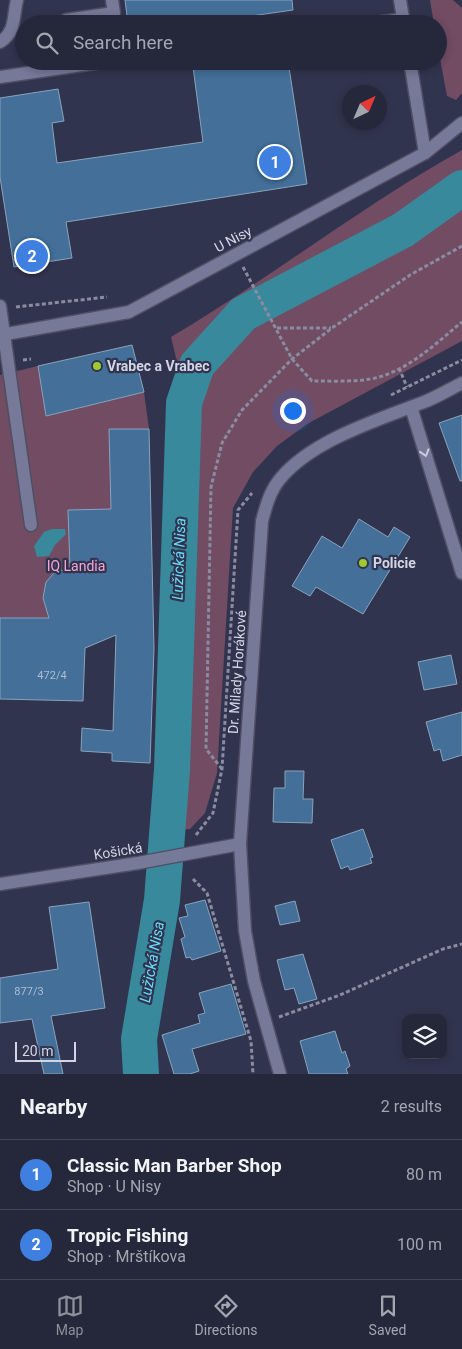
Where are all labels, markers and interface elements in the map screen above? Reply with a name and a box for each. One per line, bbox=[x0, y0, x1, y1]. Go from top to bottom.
search box bbox=[15, 15, 447, 70]
icon: search bbox=[33, 29, 61, 57]
text: Search here bbox=[73, 31, 173, 54]
north arrow bbox=[342, 85, 387, 130]
pin: 1 bbox=[259, 143, 291, 181]
street label: U Nisy bbox=[212, 222, 255, 255]
pin: 2 bbox=[16, 237, 48, 275]
place label: Vrabec a Vrabec bbox=[107, 358, 210, 374]
marker: Vrabec a Vrabec bbox=[91, 360, 103, 372]
your location bbox=[280, 398, 306, 424]
one-way arrow bbox=[420, 449, 430, 457]
water label: Lužická Nisa bbox=[169, 518, 189, 600]
place label: Policie bbox=[373, 555, 416, 571]
marker: Policie bbox=[357, 557, 369, 569]
park label: IQ Landia bbox=[47, 558, 105, 574]
street label: Dr. Milady Horákové bbox=[225, 610, 249, 734]
house number: 472/4 bbox=[37, 669, 67, 682]
street label: Košická bbox=[92, 839, 144, 863]
water label: Lužická Nisa bbox=[136, 920, 168, 1004]
house number: 877/3 bbox=[14, 985, 44, 998]
map controls bbox=[402, 1014, 447, 1059]
button: layers bbox=[402, 1014, 447, 1059]
scale bar bbox=[15, 1039, 76, 1062]
text: 20 m bbox=[22, 1043, 54, 1059]
text: Nearby bbox=[20, 1095, 87, 1119]
text: 2 results bbox=[381, 1097, 442, 1116]
text: Classic Man Barber Shop bbox=[67, 1154, 282, 1177]
text: 1 bbox=[31, 1165, 41, 1184]
text: 80 m bbox=[406, 1165, 442, 1184]
text: Shop · U Nisy bbox=[67, 1177, 161, 1196]
text: Tropic Fishing bbox=[67, 1224, 188, 1247]
text: 2 bbox=[31, 1235, 41, 1254]
text: 100 m bbox=[397, 1235, 442, 1254]
text: Shop · Mrštíkova bbox=[67, 1247, 186, 1266]
tab: Map bbox=[56, 1292, 84, 1338]
tab: Directions bbox=[195, 1292, 258, 1338]
tab: Saved bbox=[369, 1292, 406, 1338]

